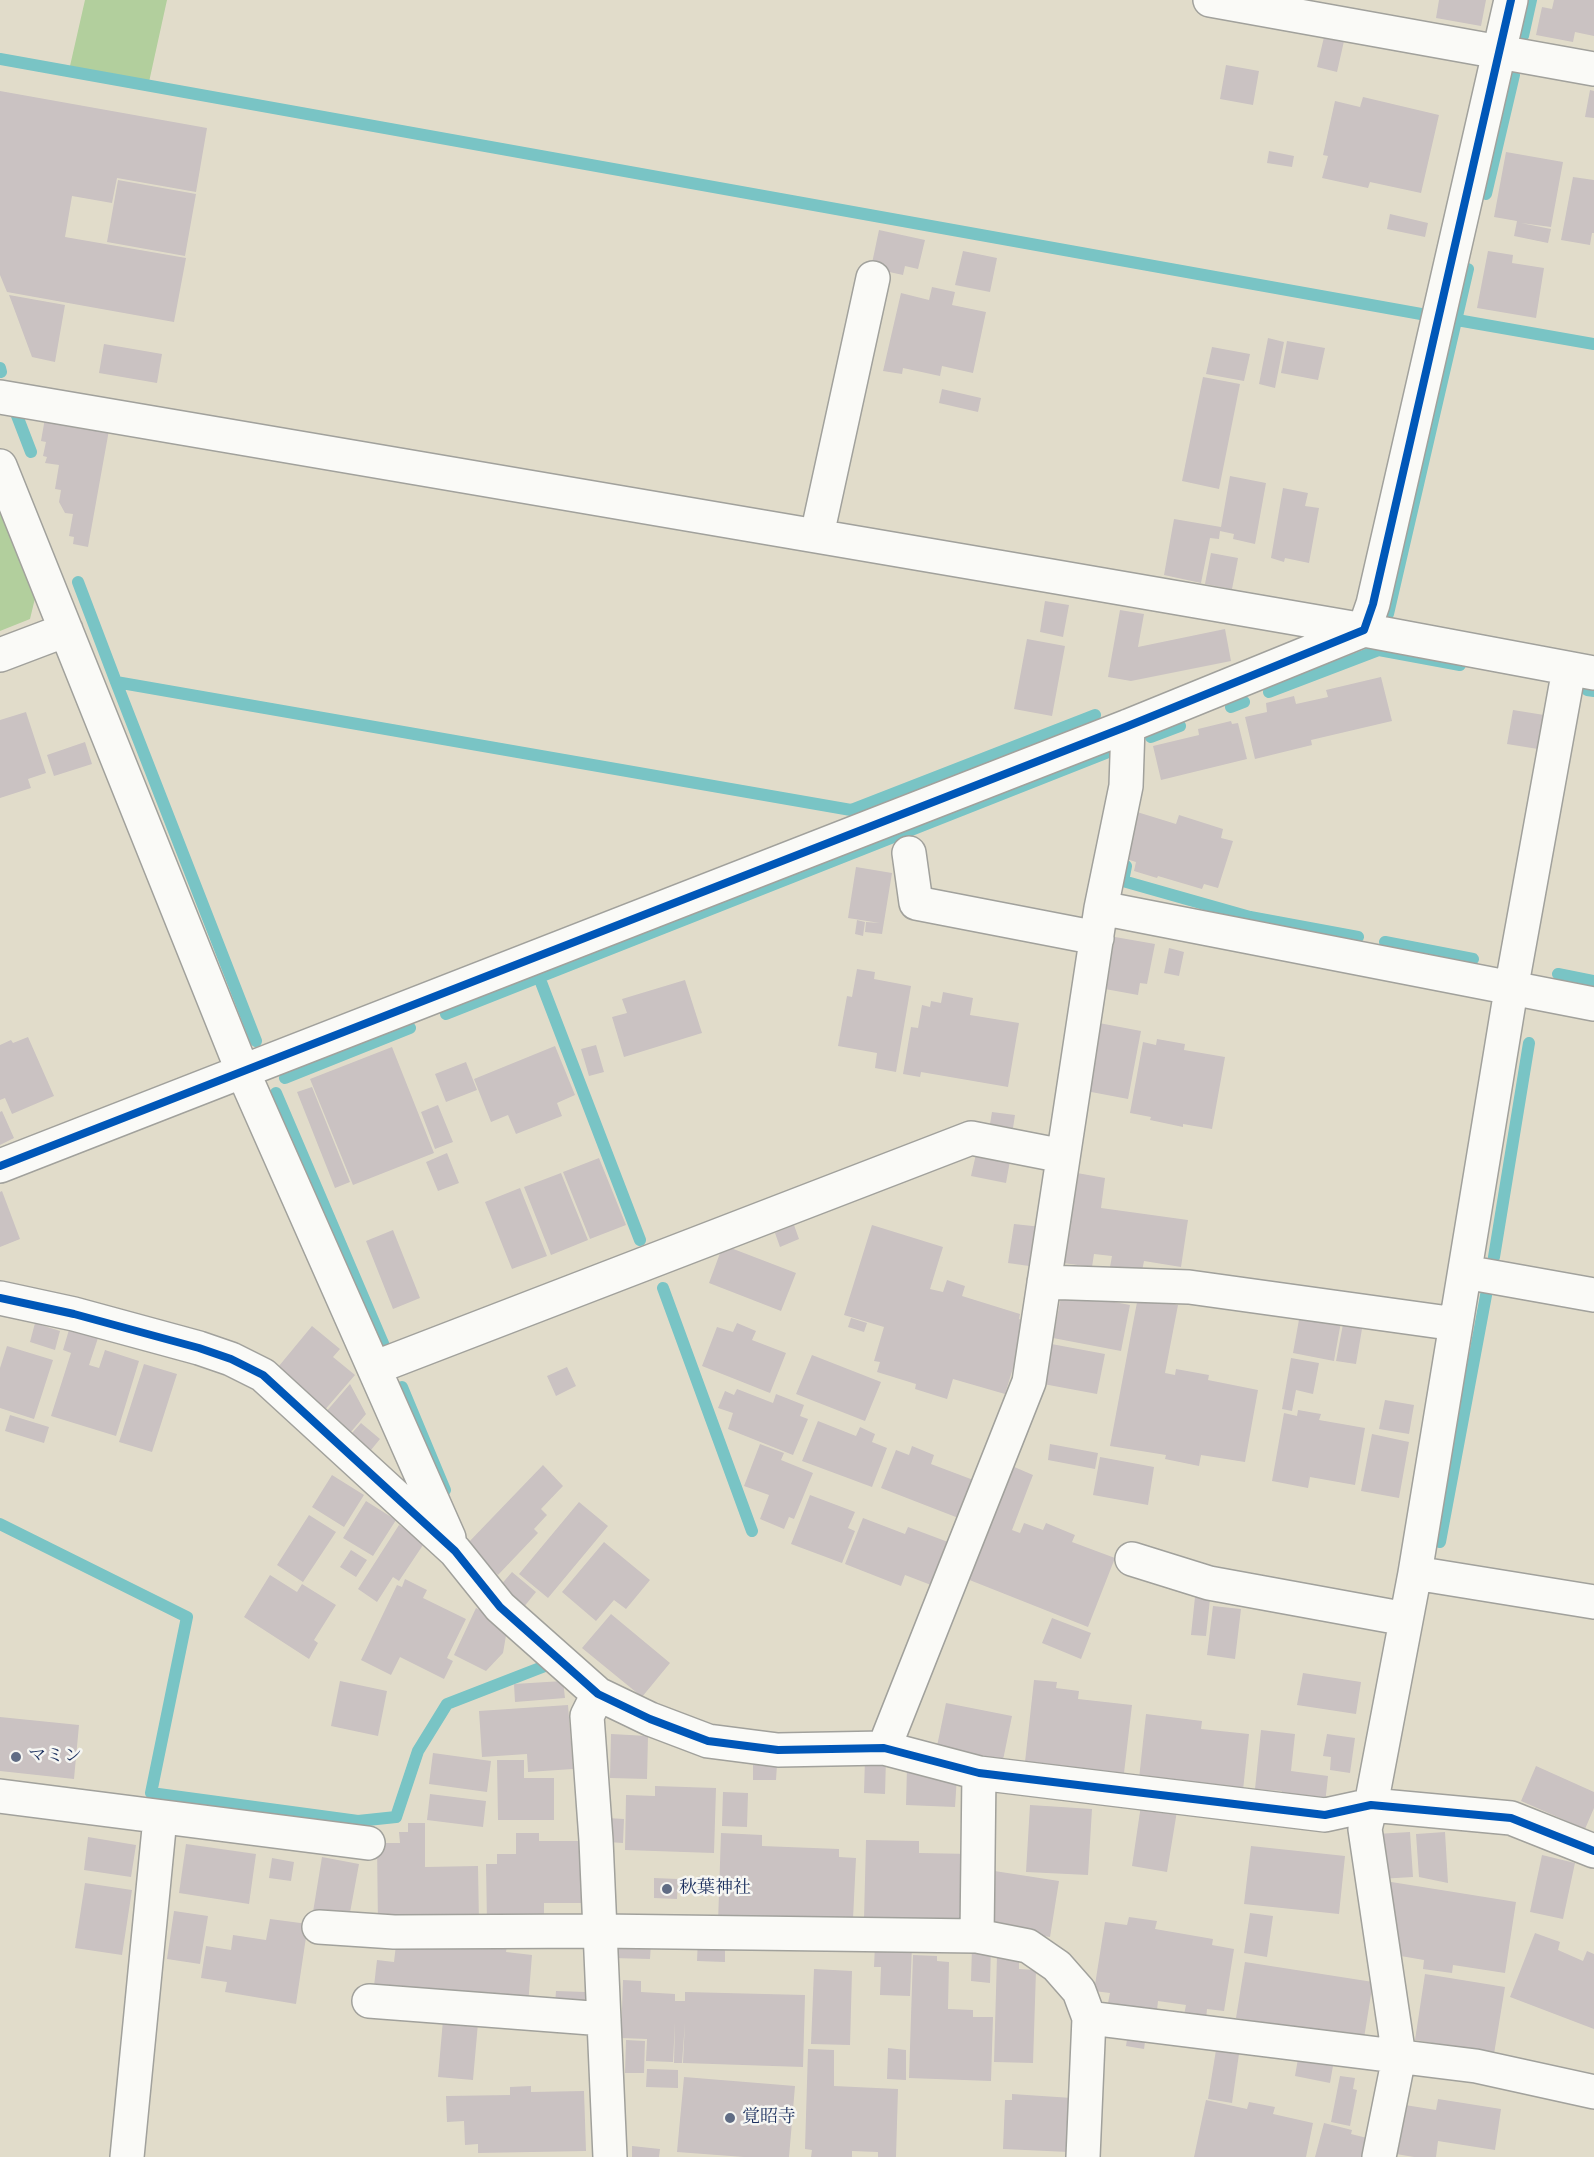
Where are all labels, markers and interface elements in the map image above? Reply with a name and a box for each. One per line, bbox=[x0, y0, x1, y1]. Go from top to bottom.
place label: マミン bbox=[28, 1746, 82, 1768]
marker: マミン bbox=[9, 1750, 23, 1764]
place label: 秋葉神社 bbox=[679, 1878, 751, 1900]
marker: 秋葉神社 bbox=[660, 1882, 674, 1896]
place label: 覚昭寺 bbox=[742, 2107, 796, 2129]
marker: 覚昭寺 bbox=[723, 2111, 737, 2125]

